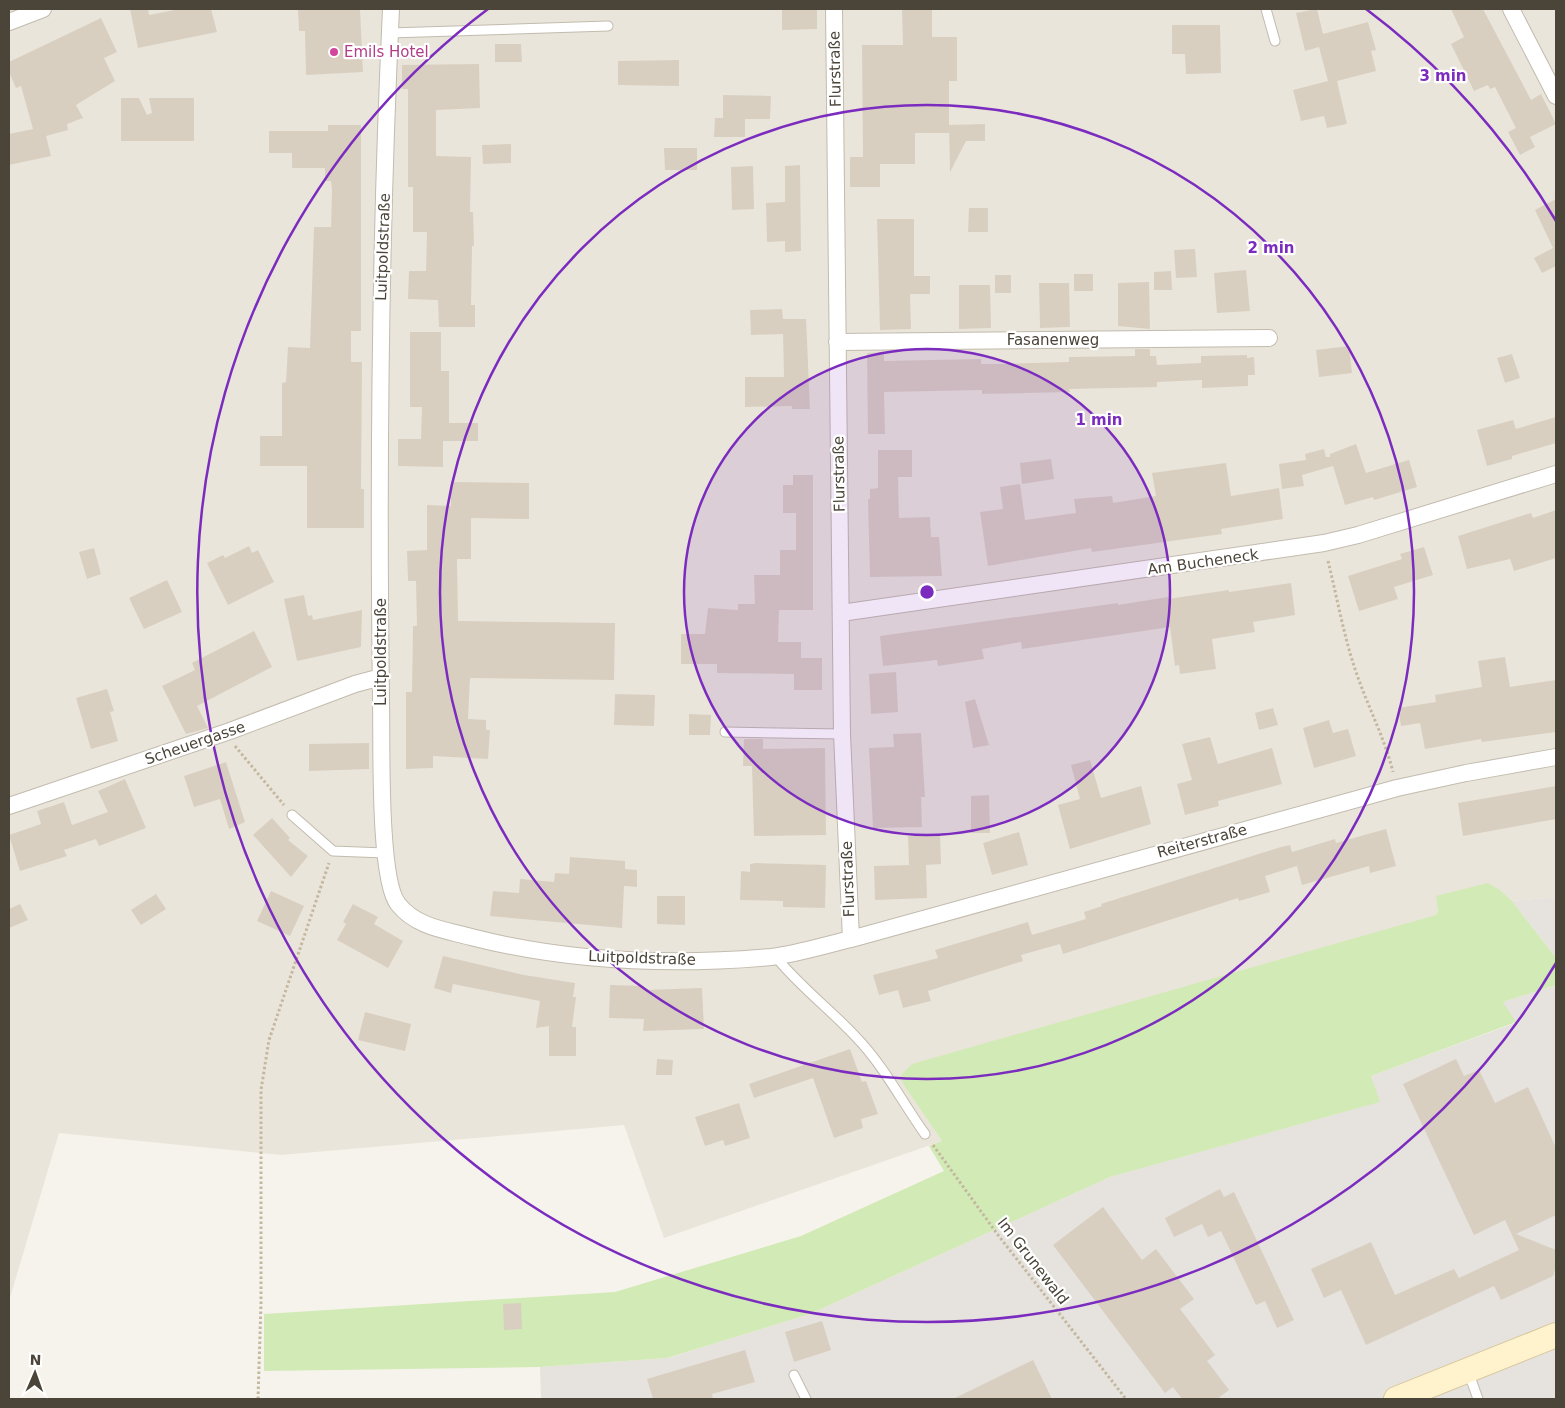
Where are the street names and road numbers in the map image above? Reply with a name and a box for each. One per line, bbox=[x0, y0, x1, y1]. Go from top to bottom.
street label: Flurstraße bbox=[825, 31, 845, 107]
street label: Luitpoldstraße bbox=[372, 193, 394, 301]
street label: Fasanenweg bbox=[1007, 331, 1099, 349]
street label: Flurstraße bbox=[829, 436, 849, 512]
street label: Am Bucheneck bbox=[1146, 545, 1260, 579]
street label: Luitpoldstraße bbox=[372, 598, 390, 706]
street label: Scheuergasse bbox=[143, 717, 247, 769]
street label: Reiterstraße bbox=[1155, 820, 1249, 862]
street label: Flurstraße bbox=[838, 841, 858, 917]
street label: Luitpoldstraße bbox=[588, 947, 696, 969]
street label: Im Grunewald bbox=[994, 1214, 1072, 1308]

